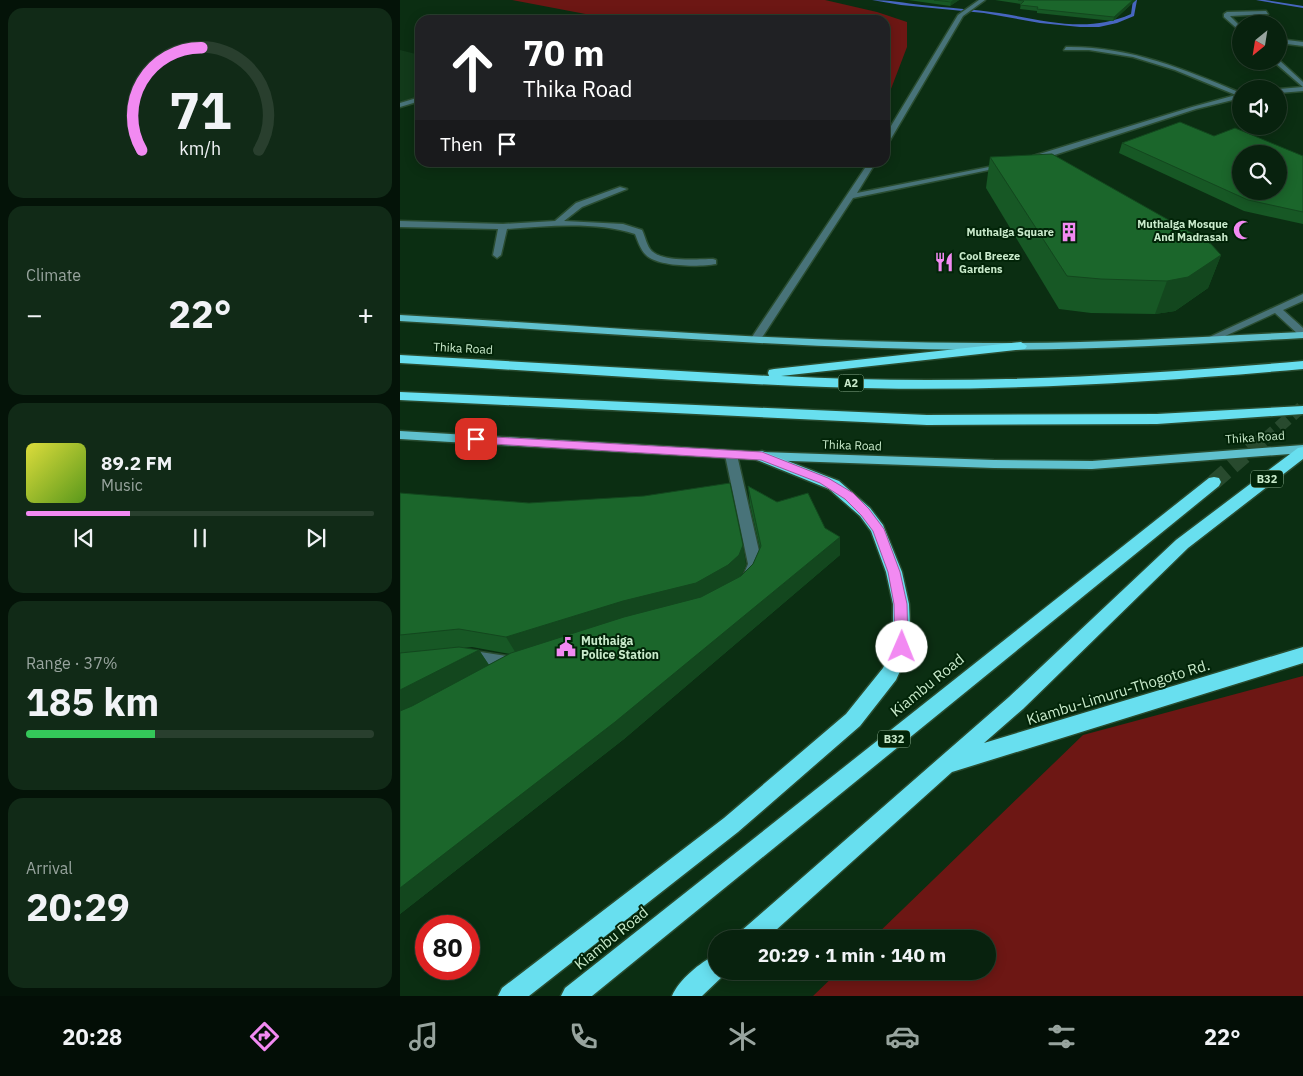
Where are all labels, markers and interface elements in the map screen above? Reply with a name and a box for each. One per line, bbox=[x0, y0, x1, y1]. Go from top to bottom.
north arrow bbox=[1232, 15, 1288, 70]
map controls bbox=[1232, 15, 1287, 200]
text: 70 m bbox=[523, 30, 605, 76]
icon: ahead bbox=[440, 35, 505, 100]
text: Thika Road bbox=[523, 74, 633, 103]
text: 71 bbox=[169, 76, 231, 143]
button: sound bbox=[1232, 80, 1287, 135]
icon: arrive bbox=[493, 130, 521, 158]
text: Then bbox=[440, 132, 483, 156]
text: km/h bbox=[179, 137, 221, 160]
button: search bbox=[1232, 145, 1287, 200]
place label: Muthaiga Mosque And Madrasah bbox=[1137, 217, 1228, 244]
mosque icon: Muthaiga Mosque And Madrasah bbox=[1232, 219, 1254, 241]
building icon: Muthaiga Square bbox=[1058, 221, 1080, 243]
place label: Muthaiga Square bbox=[966, 225, 1054, 239]
place label: Cool Breeze Gardens bbox=[959, 249, 1020, 276]
restaurant icon: Cool Breeze Gardens bbox=[933, 251, 955, 273]
text: Climate bbox=[26, 265, 81, 285]
text: 22° bbox=[168, 289, 232, 338]
text: − bbox=[26, 296, 43, 333]
text: + bbox=[357, 296, 374, 333]
street label: Thika Road bbox=[433, 339, 493, 357]
road number: A2 bbox=[838, 374, 864, 392]
pin bbox=[455, 418, 497, 460]
icon: arrive bbox=[462, 425, 490, 453]
street label: Thika Road bbox=[1225, 427, 1285, 447]
street label: Thika Road bbox=[822, 436, 882, 454]
text: 89.2 FM bbox=[101, 451, 172, 475]
road number: B32 bbox=[1251, 470, 1283, 488]
text: Music bbox=[101, 475, 143, 495]
icon: previous bbox=[70, 524, 98, 552]
icon: pause bbox=[186, 524, 214, 552]
icon: next bbox=[302, 524, 330, 552]
position arrow bbox=[875, 620, 927, 672]
place label: Muthaiga Police Station bbox=[581, 633, 659, 662]
public building icon: Muthaiga Police Station bbox=[555, 636, 577, 658]
street label: Kiambu Road bbox=[886, 649, 968, 721]
text: Range · 37% bbox=[26, 653, 118, 673]
street label: Kiambu-Limuru-Thogoto Rd. bbox=[1024, 655, 1212, 729]
text: 185 km bbox=[26, 677, 159, 726]
road number: B32 bbox=[878, 731, 910, 748]
text: Arrival bbox=[26, 858, 73, 878]
text: 20:29 bbox=[26, 882, 130, 931]
street label: Kiambu Road bbox=[570, 902, 652, 974]
speed limit sign: 80 bbox=[415, 915, 480, 980]
text: 20:29 · 1 min · 140 m bbox=[758, 943, 946, 967]
icon: directions bbox=[247, 1019, 282, 1054]
icon: music bbox=[406, 1019, 441, 1054]
icon: phone bbox=[566, 1019, 601, 1054]
icon: climate bbox=[725, 1019, 760, 1054]
icon: car bbox=[885, 1019, 920, 1054]
icon: filters bbox=[1044, 1019, 1079, 1054]
text: 20:28 bbox=[62, 1022, 122, 1051]
text: 22° bbox=[1204, 1022, 1241, 1051]

